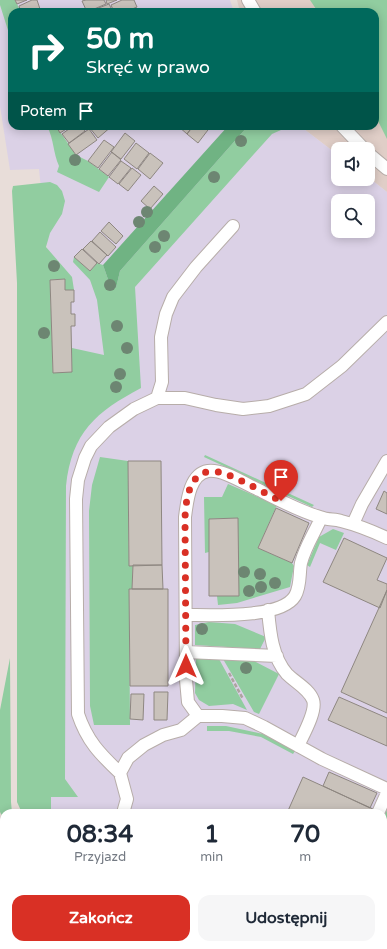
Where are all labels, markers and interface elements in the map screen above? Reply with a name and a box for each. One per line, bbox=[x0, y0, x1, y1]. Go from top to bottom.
text: 50 m bbox=[86, 22, 154, 56]
icon: right bbox=[20, 24, 72, 76]
text: Skręć w prawo bbox=[86, 56, 210, 78]
icon: arrive bbox=[75, 100, 97, 122]
text: Potem bbox=[20, 102, 67, 120]
map controls bbox=[331, 142, 375, 238]
button: sound bbox=[331, 142, 375, 186]
button: search bbox=[331, 194, 375, 238]
pin bbox=[264, 460, 298, 501]
icon: arrive bbox=[270, 466, 292, 488]
position arrow bbox=[165, 645, 207, 687]
text: 08:34 bbox=[67, 820, 133, 849]
text: 1 bbox=[204, 820, 219, 849]
text: 70 bbox=[290, 820, 320, 849]
text: Przyjazd bbox=[74, 849, 126, 865]
text: min bbox=[200, 849, 223, 865]
text: m bbox=[299, 849, 311, 865]
button: Zakończ bbox=[12, 895, 190, 941]
button: Udostępnij bbox=[198, 895, 375, 941]

